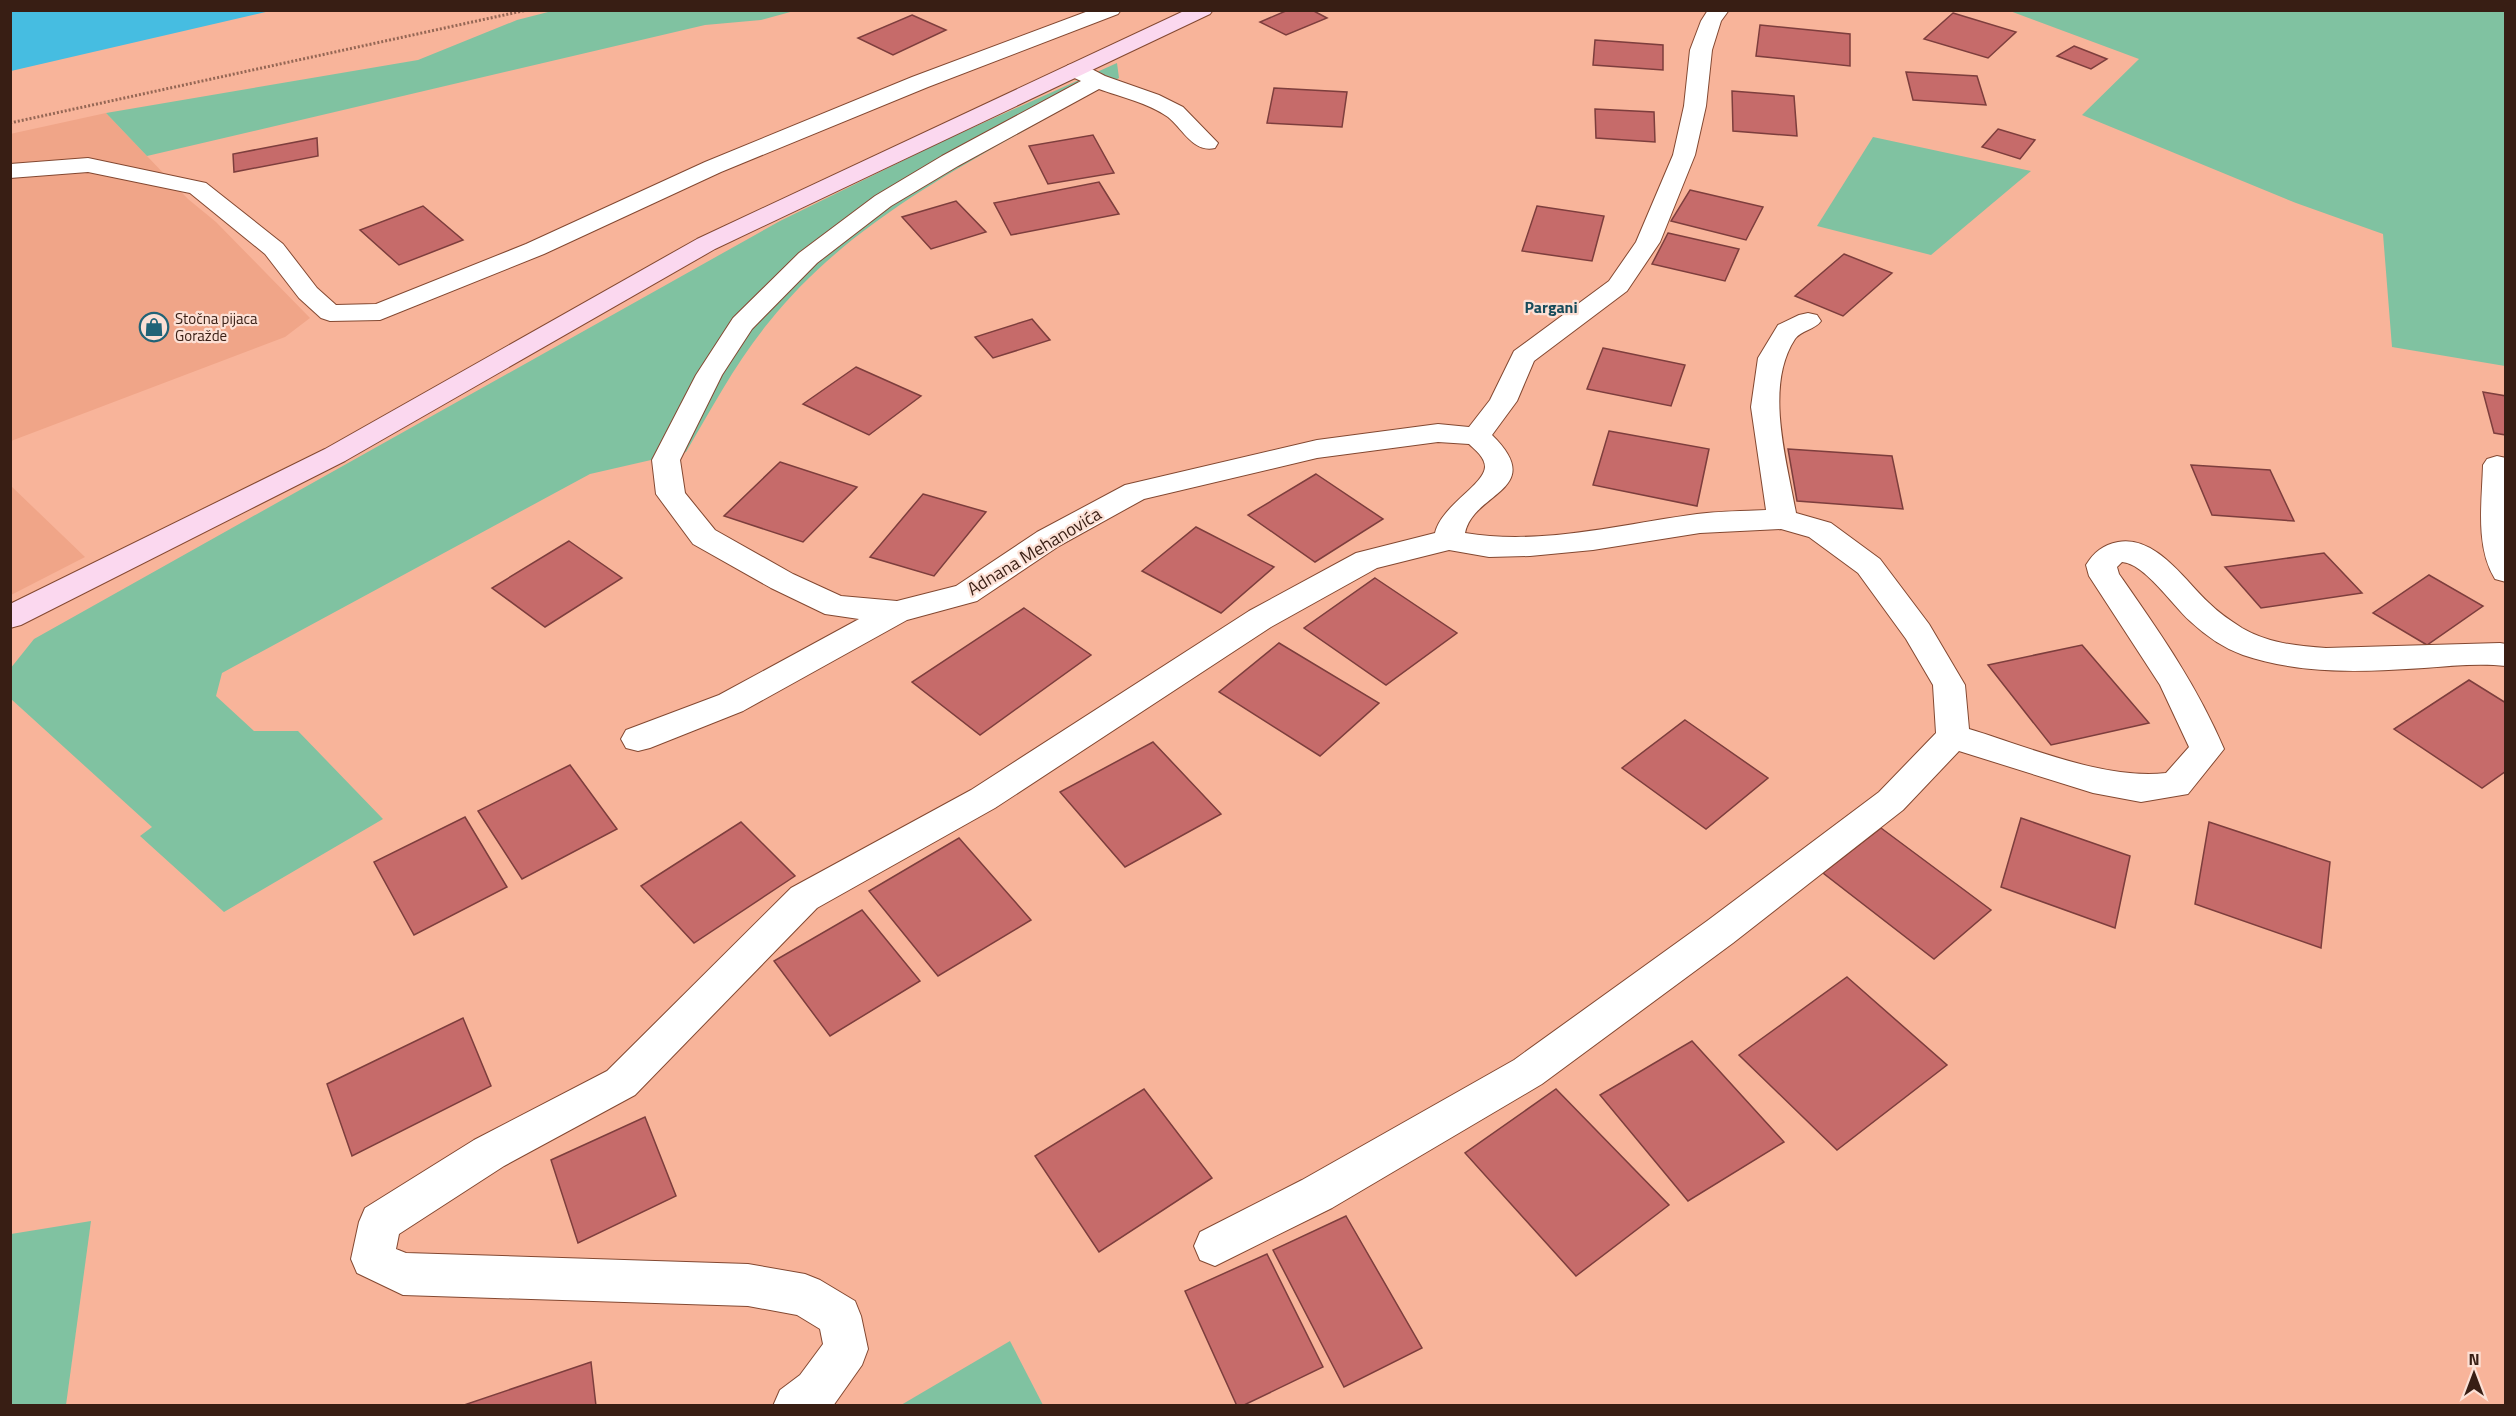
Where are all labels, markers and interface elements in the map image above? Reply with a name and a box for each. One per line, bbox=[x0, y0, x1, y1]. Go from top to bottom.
district label: Pargani bbox=[1524, 295, 1578, 319]
place label: Stočna pijaca Goražde bbox=[175, 307, 258, 347]
shop icon: Stočna pijaca Goražde bbox=[138, 311, 170, 343]
street label: Adnana Mehanovića bbox=[962, 500, 1106, 602]
north arrow bbox=[2444, 1344, 2504, 1404]
text: N bbox=[2468, 1347, 2480, 1371]

